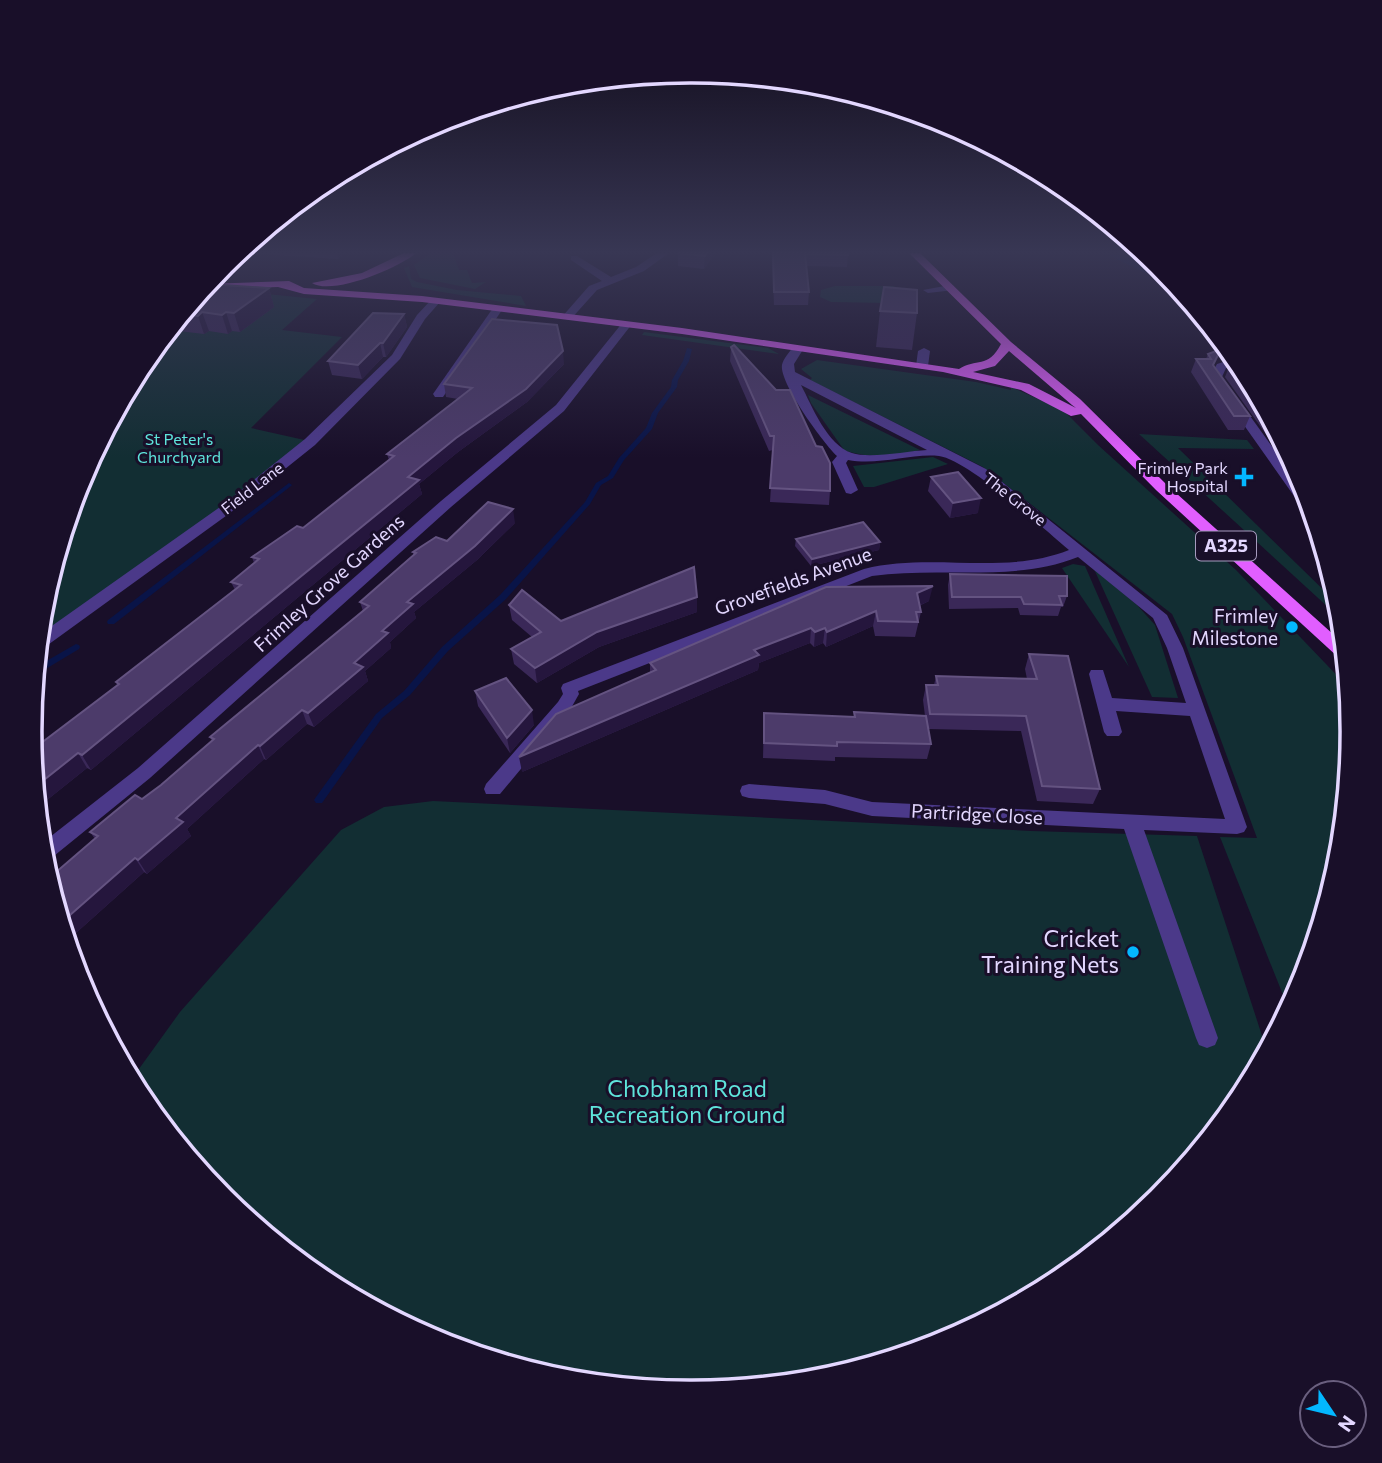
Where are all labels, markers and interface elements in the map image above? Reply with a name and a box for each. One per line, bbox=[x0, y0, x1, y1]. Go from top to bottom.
park label: St Peter's Churchyard bbox=[137, 429, 221, 466]
street label: Field Lane bbox=[217, 458, 286, 518]
place label: Frimley Park Hospital bbox=[1137, 458, 1228, 495]
marker: Frimley Park Hospital bbox=[1234, 467, 1254, 487]
street label: The Grove bbox=[980, 468, 1050, 529]
street label: Frimley Grove Gardens bbox=[249, 509, 409, 656]
road number: A325 bbox=[1196, 532, 1256, 560]
street label: Grovefields Avenue bbox=[711, 541, 874, 620]
place label: Frimley Milestone bbox=[1192, 604, 1278, 649]
marker: Frimley Milestone bbox=[1284, 619, 1300, 635]
street label: Partridge Close bbox=[910, 799, 1044, 828]
place label: Cricket Training Nets bbox=[981, 924, 1119, 978]
marker: Cricket Training Nets bbox=[1125, 944, 1141, 960]
park label: Chobham Road Recreation Ground bbox=[589, 1074, 785, 1128]
north arrow bbox=[1298, 1379, 1368, 1449]
text: N bbox=[1334, 1412, 1361, 1436]

